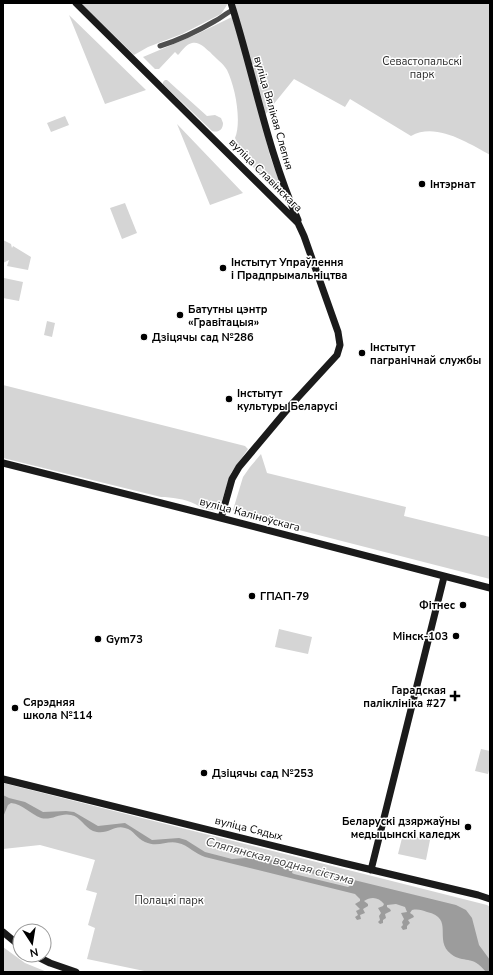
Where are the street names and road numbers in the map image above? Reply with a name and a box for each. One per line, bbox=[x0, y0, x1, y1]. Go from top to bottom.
street label: вуліца Вялікая Слепня bbox=[250, 55, 297, 172]
street label: вуліца Славінскага bbox=[226, 135, 306, 215]
street label: вуліца Каліноўскага bbox=[198, 494, 302, 535]
street label: вуліца Сядых bbox=[213, 813, 285, 844]

